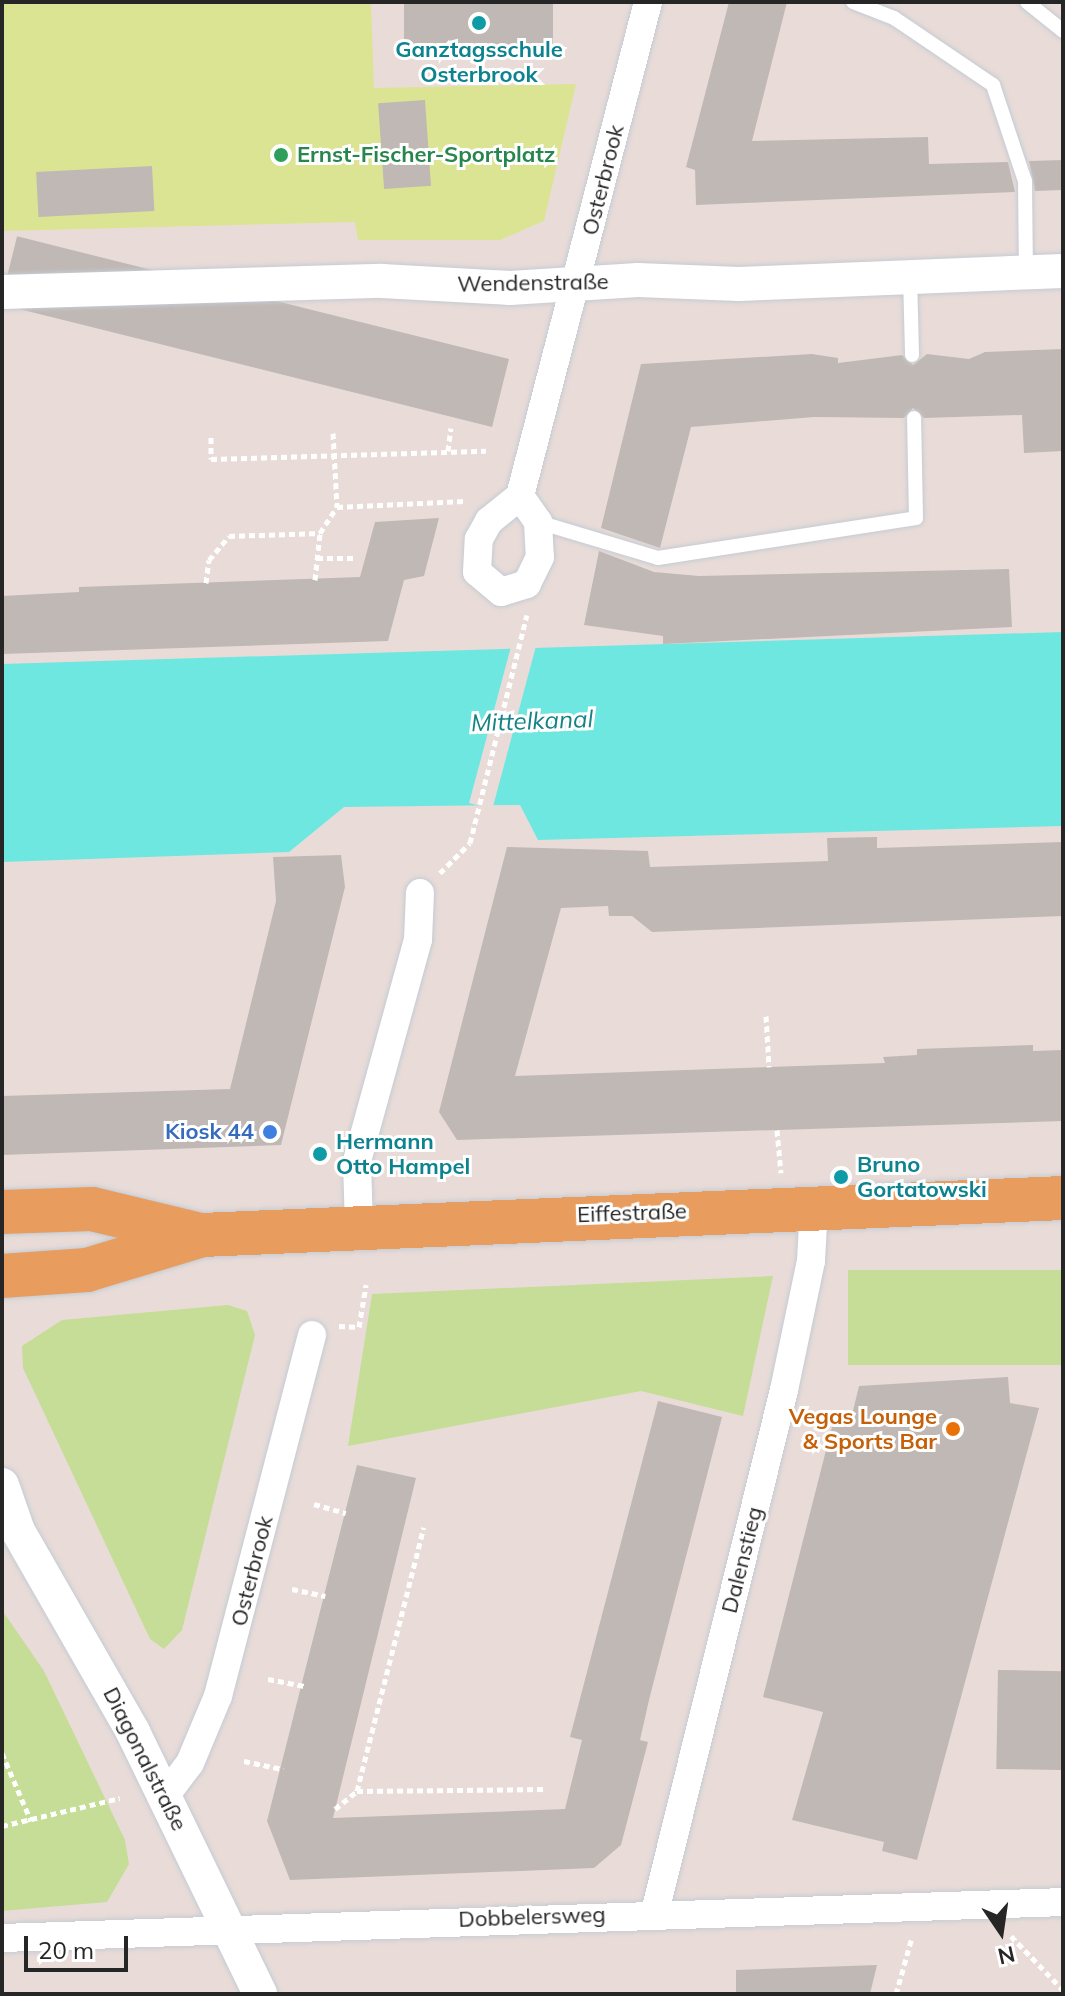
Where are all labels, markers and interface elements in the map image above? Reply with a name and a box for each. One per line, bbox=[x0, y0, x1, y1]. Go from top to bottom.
marker: Ganztagsschule Osterbrook bbox=[470, 14, 488, 32]
place label: Ganztagsschule Osterbrook bbox=[395, 36, 563, 88]
street label: Osterbrook bbox=[577, 122, 629, 238]
place label: Ernst-Fischer-Sportplatz bbox=[297, 142, 555, 168]
marker: Ernst-Fischer-Sportplatz bbox=[272, 146, 290, 164]
street label: Wendenstraße bbox=[457, 268, 609, 298]
water label: Mittelkanal bbox=[470, 704, 594, 738]
place label: Kiosk 44 bbox=[165, 1119, 254, 1145]
marker: Kiosk 44 bbox=[261, 1123, 279, 1141]
place label: Hermann Otto Hampel bbox=[336, 1128, 470, 1180]
marker: Hermann Otto Hampel bbox=[311, 1145, 329, 1163]
place label: Bruno Gortatowski bbox=[857, 1151, 987, 1202]
marker: Bruno Gortatowski bbox=[832, 1168, 850, 1186]
street label: Eiffestraße bbox=[577, 1198, 687, 1228]
place label: Vegas Lounge & Sports Bar bbox=[789, 1403, 937, 1454]
marker: Vegas Lounge & Sports Bar bbox=[944, 1420, 962, 1438]
street label: Dalenstieg bbox=[716, 1504, 768, 1616]
street label: Osterbrook bbox=[226, 1513, 278, 1629]
street label: Diagonalstraße bbox=[97, 1683, 193, 1835]
north arrow bbox=[961, 1892, 1041, 1972]
street label: Dobbelersweg bbox=[458, 1901, 606, 1933]
scale bar bbox=[28, 1920, 132, 1970]
text: 20 m bbox=[38, 1935, 94, 1965]
text: N bbox=[995, 1940, 1018, 1971]

